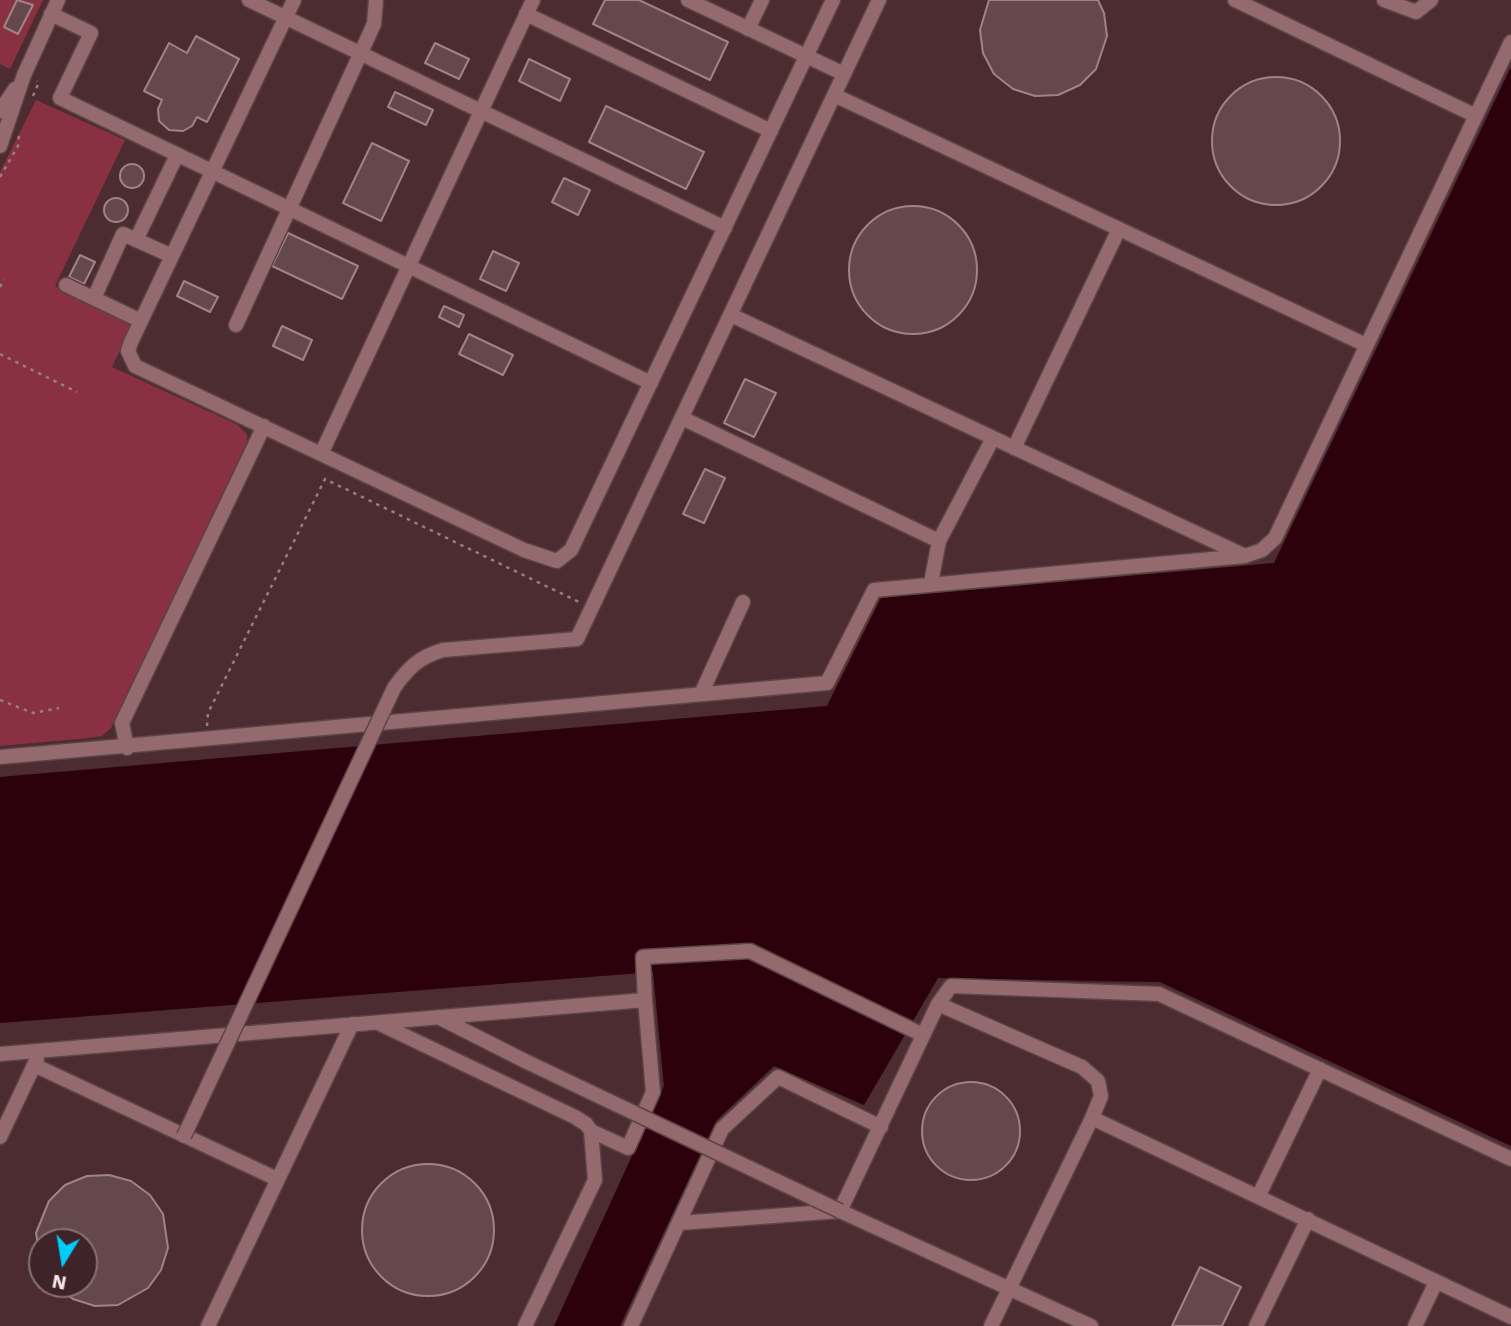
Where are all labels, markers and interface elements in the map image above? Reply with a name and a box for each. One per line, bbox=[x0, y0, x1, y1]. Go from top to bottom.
north arrow bbox=[28, 1228, 98, 1298]
text: N bbox=[50, 1270, 68, 1295]

